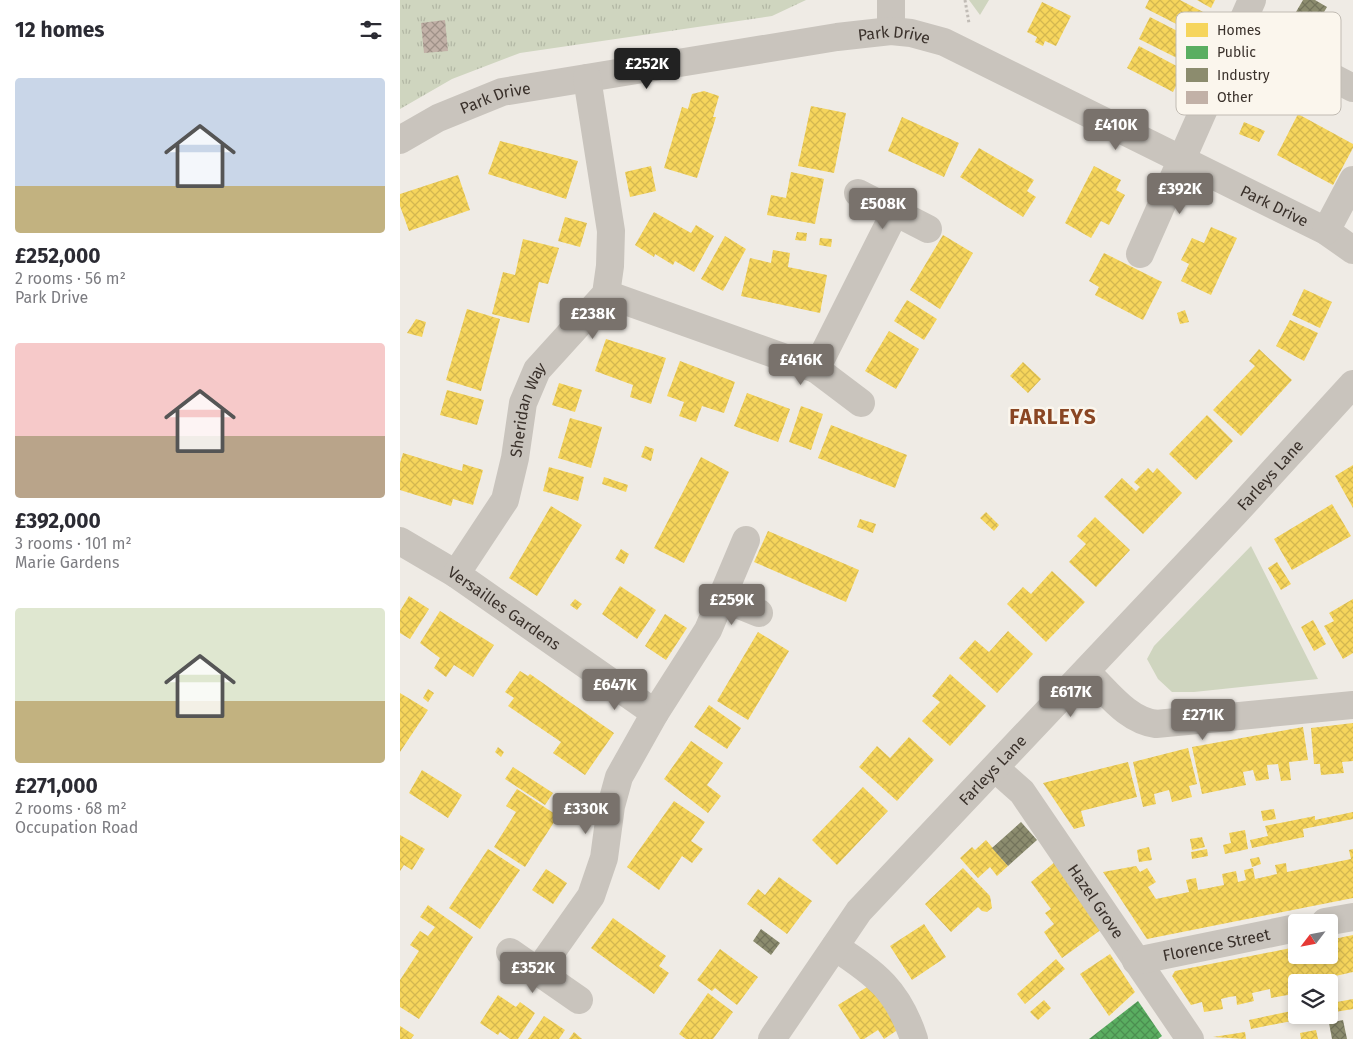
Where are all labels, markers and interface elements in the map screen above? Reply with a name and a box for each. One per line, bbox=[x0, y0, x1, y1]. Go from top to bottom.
legend bbox=[1176, 12, 1341, 115]
icon: filters bbox=[357, 16, 385, 44]
text: 12 homes bbox=[15, 17, 104, 43]
street label: Park Drive bbox=[857, 22, 932, 48]
text: Homes bbox=[1217, 22, 1261, 39]
text: Public bbox=[1217, 44, 1256, 61]
pin: £252K bbox=[612, 48, 682, 90]
text: £252K bbox=[625, 54, 669, 73]
text: Industry bbox=[1217, 67, 1270, 84]
street label: Park Drive bbox=[457, 78, 532, 118]
text: Other bbox=[1217, 89, 1254, 106]
pin: £410K bbox=[1081, 108, 1151, 151]
icon: home bbox=[155, 111, 245, 201]
text: £410K bbox=[1095, 115, 1137, 134]
pin: £392K bbox=[1145, 172, 1215, 215]
text: £392K bbox=[1158, 179, 1202, 198]
street label: Park Drive bbox=[1237, 181, 1311, 231]
pin: £508K bbox=[848, 188, 918, 230]
text: £508K bbox=[860, 194, 906, 213]
text: £252,000 bbox=[15, 243, 101, 269]
text: 2 rooms · 56 m² bbox=[15, 269, 126, 288]
text: Park Drive bbox=[15, 288, 88, 307]
pin: £238K bbox=[558, 298, 628, 340]
text: £238K bbox=[571, 304, 615, 323]
pin: £416K bbox=[766, 344, 836, 386]
text: £416K bbox=[780, 350, 822, 369]
street label: Sheridan Way bbox=[506, 358, 550, 459]
icon: home bbox=[155, 376, 245, 466]
district label: FARLEYS bbox=[1009, 404, 1097, 430]
street label: Farleys Lane bbox=[1233, 436, 1307, 515]
text: £392,000 bbox=[15, 508, 101, 534]
text: 3 rooms · 101 m² bbox=[15, 534, 132, 553]
text: Marie Gardens bbox=[15, 553, 119, 572]
street label: Versailles Gardens bbox=[444, 562, 564, 654]
pin: £259K bbox=[697, 584, 767, 626]
text: £259K bbox=[710, 590, 754, 609]
icon: home bbox=[155, 641, 245, 731]
pin: £647K bbox=[580, 668, 650, 711]
text: £647K bbox=[593, 675, 637, 694]
pin: £617K bbox=[1036, 676, 1106, 718]
text: £617K bbox=[1050, 682, 1092, 701]
pin: £271K bbox=[1168, 698, 1238, 741]
text: £271K bbox=[1182, 705, 1224, 724]
street label: Farleys Lane bbox=[955, 731, 1030, 809]
text: £271,000 bbox=[15, 773, 98, 799]
pin: £330K bbox=[551, 792, 621, 835]
text: 2 rooms · 68 m² bbox=[15, 799, 127, 818]
text: £330K bbox=[564, 799, 608, 818]
text: Occupation Road bbox=[15, 818, 138, 837]
street label: Hazel Grove bbox=[1064, 860, 1128, 942]
north arrow bbox=[1288, 914, 1338, 964]
map controls bbox=[1288, 914, 1338, 1024]
street label: Florence Street bbox=[1161, 925, 1272, 965]
pin: £352K bbox=[498, 952, 568, 994]
text: £352K bbox=[511, 958, 555, 977]
button: layers bbox=[1288, 974, 1338, 1024]

